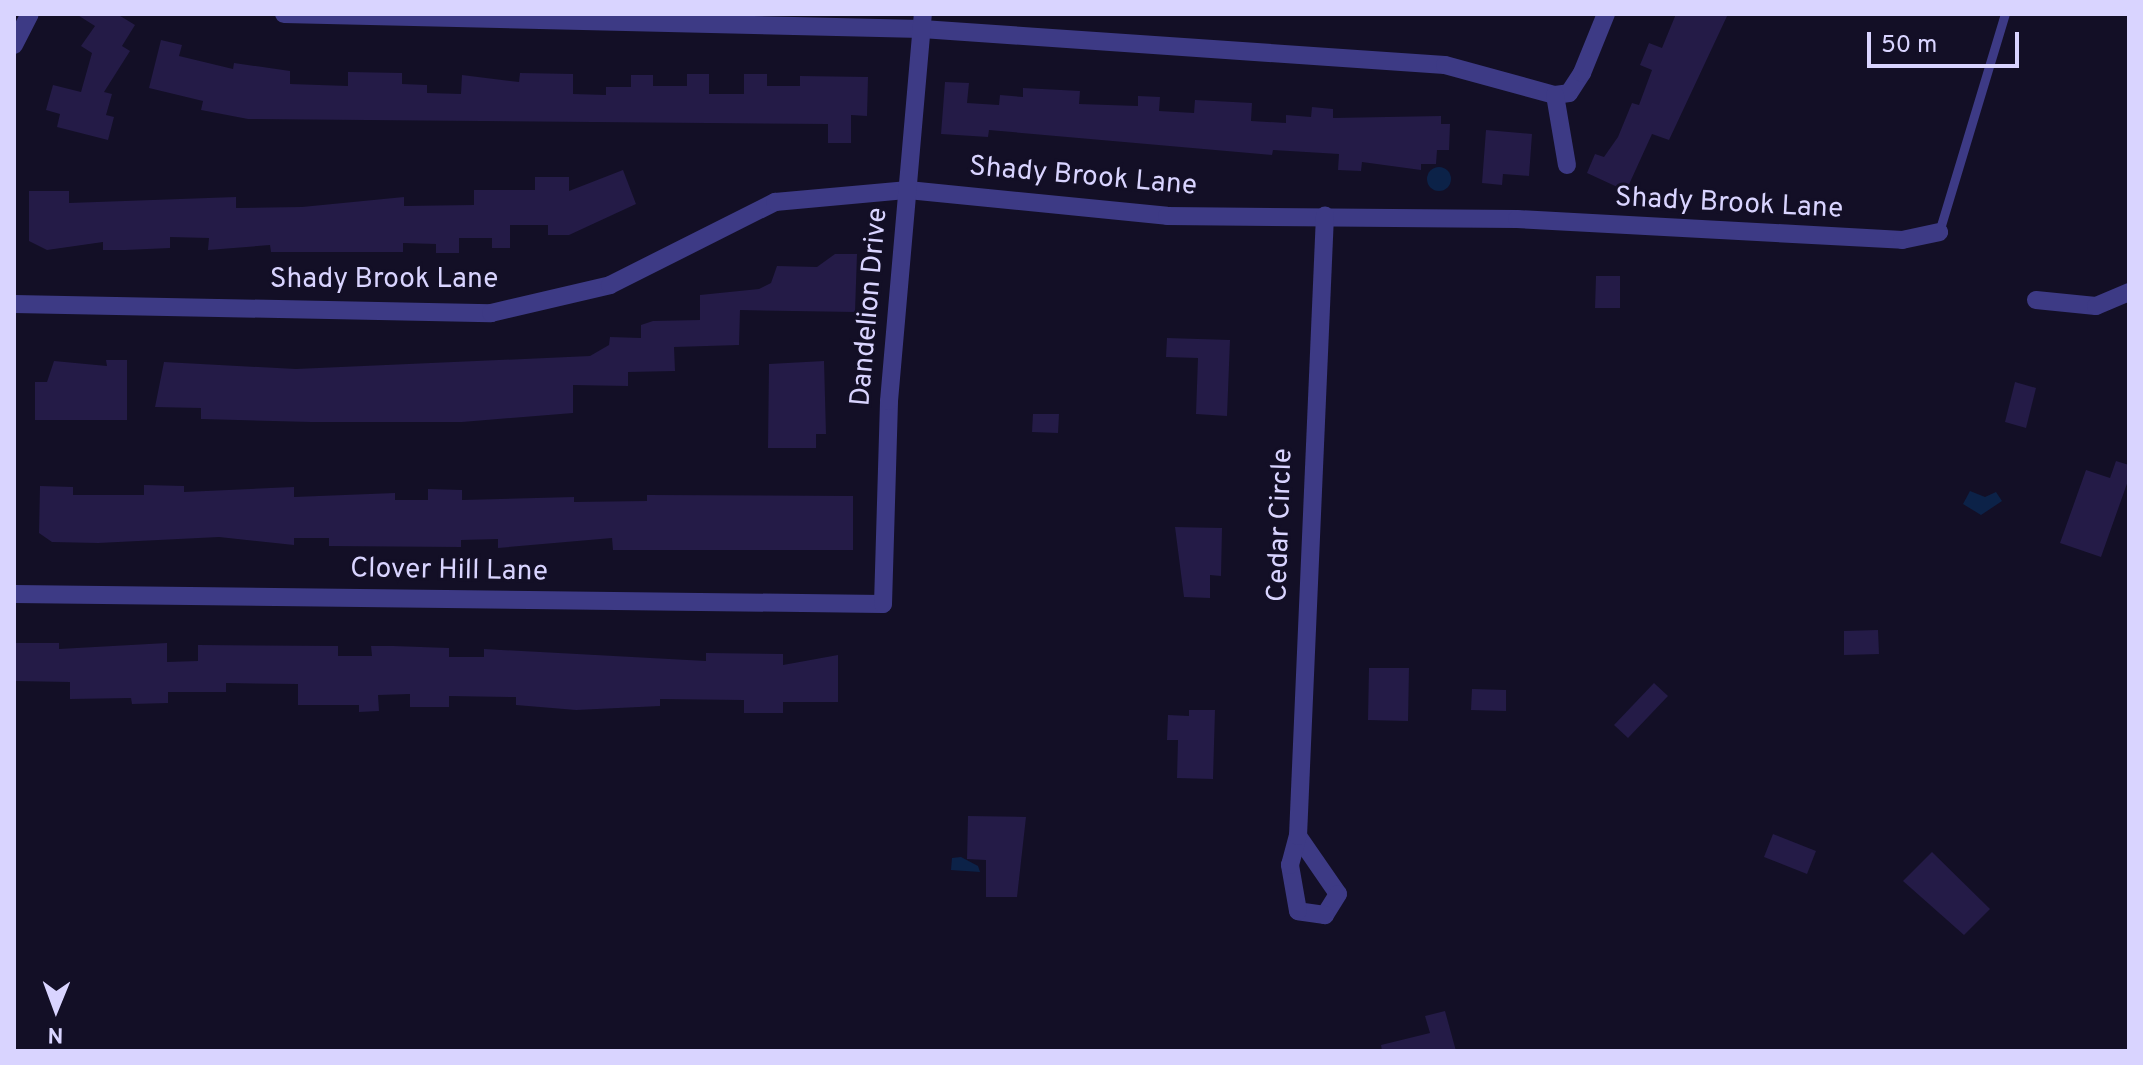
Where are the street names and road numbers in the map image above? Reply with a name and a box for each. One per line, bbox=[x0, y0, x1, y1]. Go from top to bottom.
street label: Shady Brook Lane bbox=[968, 150, 1198, 204]
street label: Shady Brook Lane bbox=[1614, 181, 1844, 227]
street label: Dandelion Drive bbox=[845, 206, 895, 408]
street label: Shady Brook Lane bbox=[270, 263, 498, 297]
street label: Cedar Circle bbox=[1262, 447, 1300, 603]
street label: Clover Hill Lane bbox=[350, 552, 548, 590]

